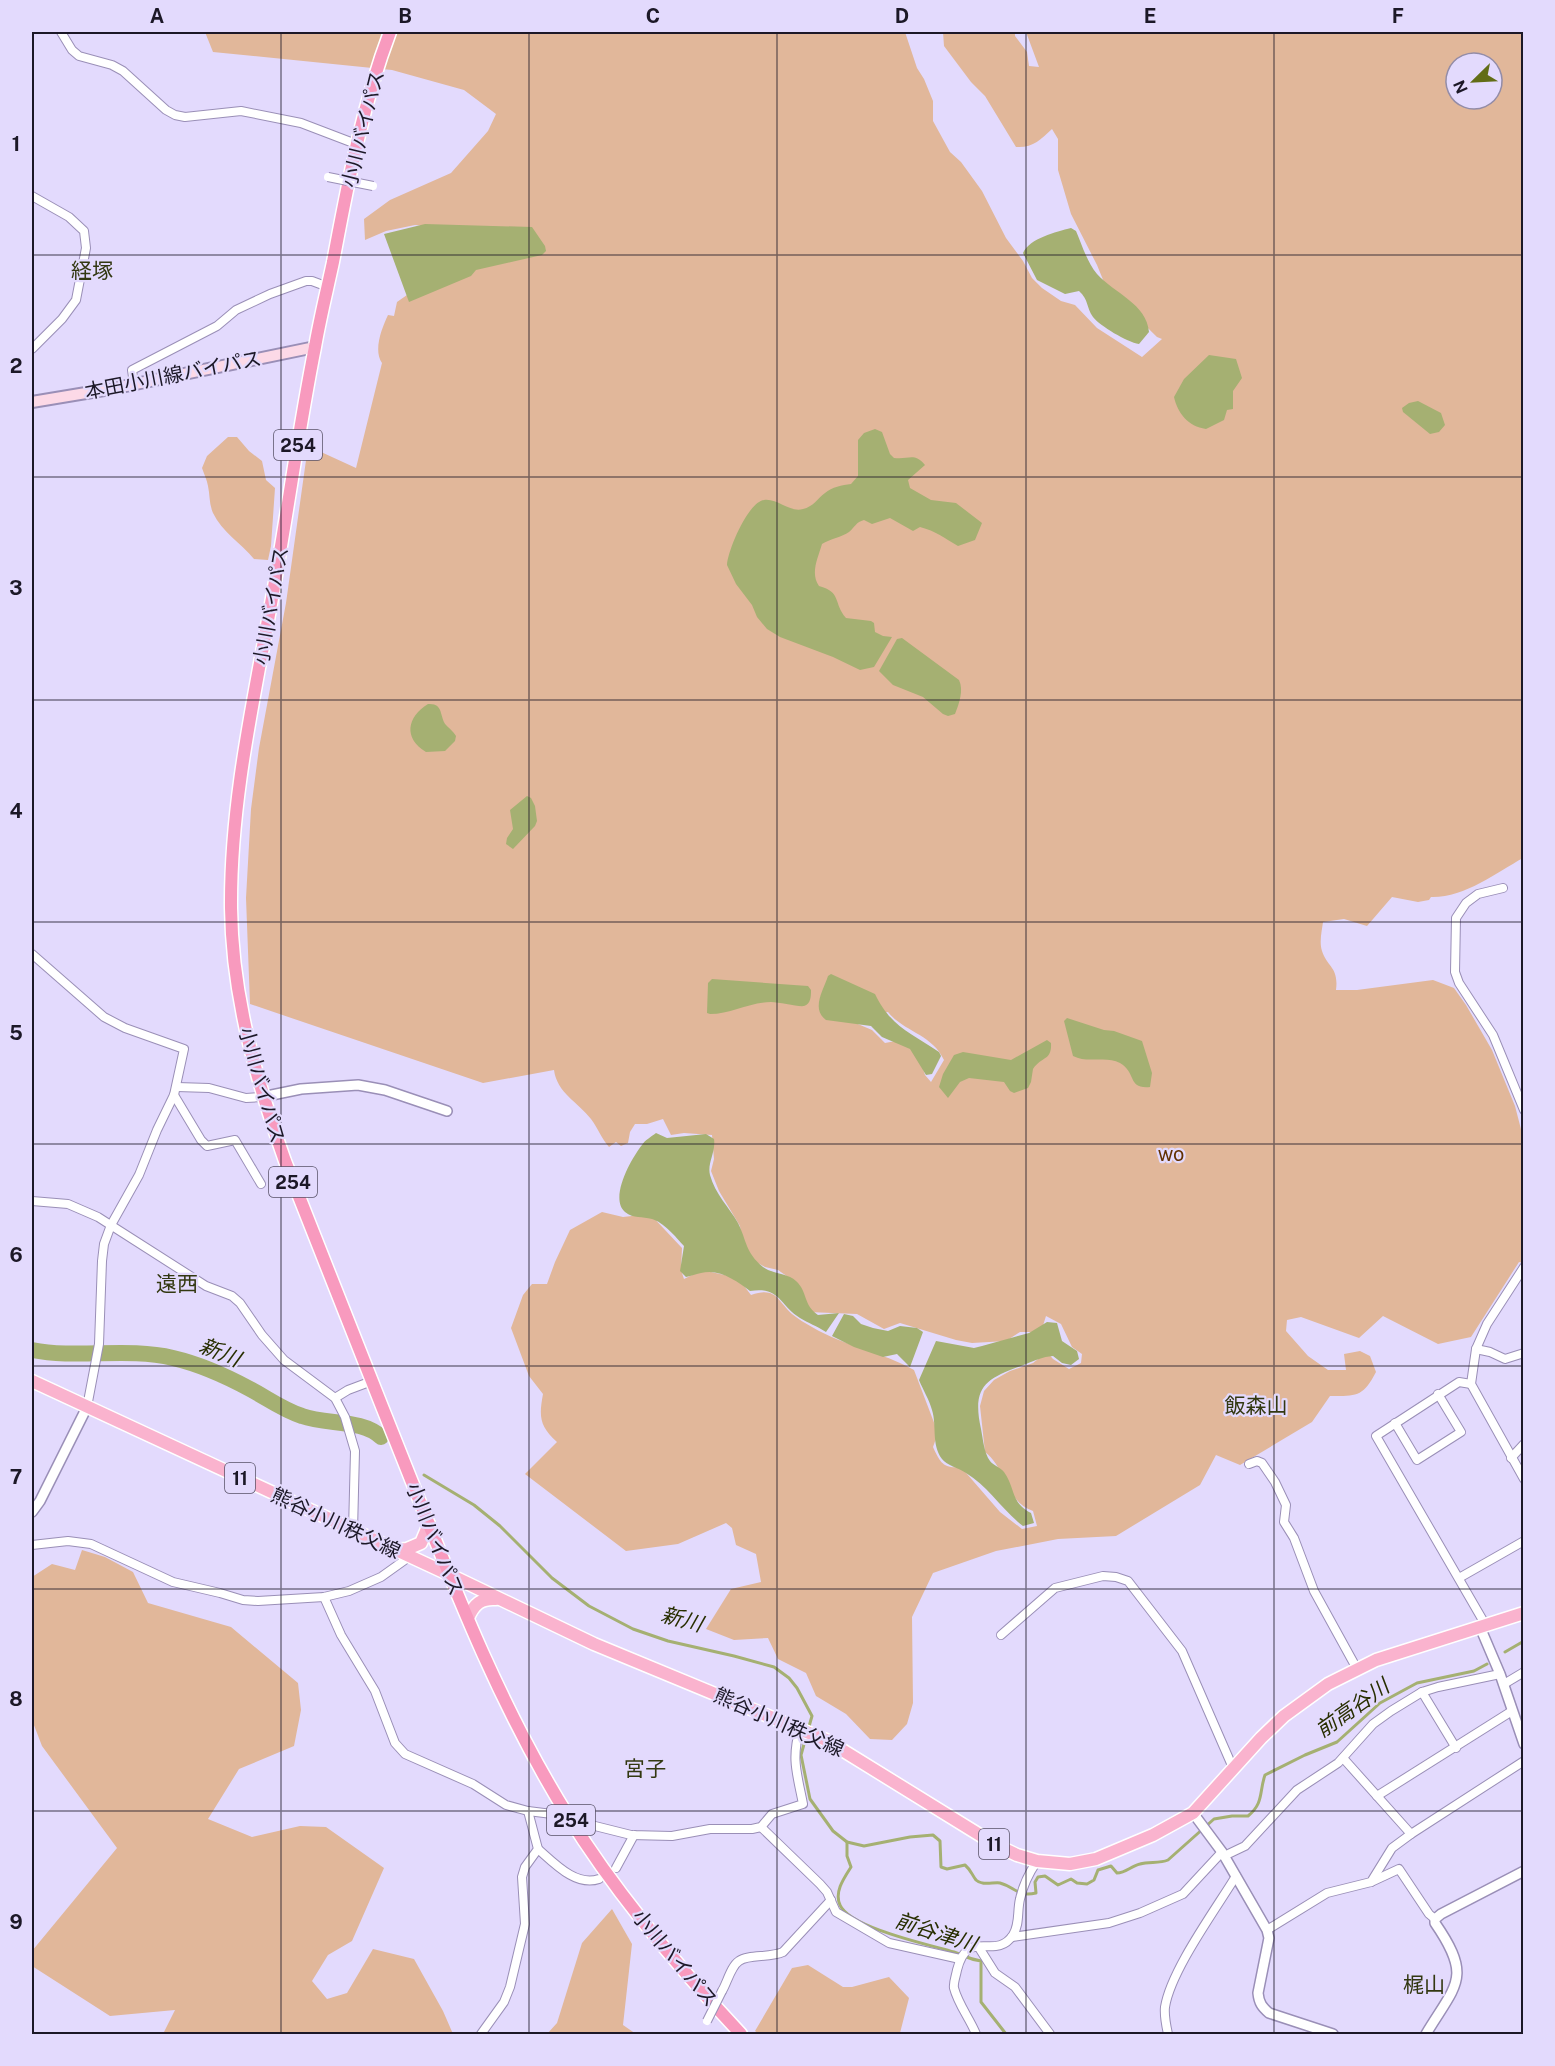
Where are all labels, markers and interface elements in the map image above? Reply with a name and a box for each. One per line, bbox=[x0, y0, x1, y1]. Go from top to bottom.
text: A bbox=[150, 4, 164, 28]
text: B bbox=[398, 4, 412, 28]
text: C bbox=[646, 4, 660, 28]
text: D bbox=[895, 4, 909, 28]
text: E bbox=[1144, 4, 1156, 28]
text: F bbox=[1392, 4, 1404, 28]
north arrow bbox=[1444, 51, 1504, 111]
street label: 小川バイパス bbox=[337, 68, 389, 190]
text: N bbox=[1450, 77, 1472, 96]
text: 1 bbox=[12, 132, 20, 156]
district label: 経塚 bbox=[71, 258, 113, 283]
street label: 本田小川線バイパス bbox=[83, 346, 263, 404]
text: 2 bbox=[10, 354, 22, 378]
road number: 254 bbox=[274, 430, 322, 460]
street label: 小川バイパス bbox=[249, 545, 293, 667]
text: 3 bbox=[9, 576, 23, 600]
text: 4 bbox=[9, 799, 23, 823]
text: 5 bbox=[9, 1021, 23, 1045]
street label: 小川バイパス bbox=[234, 1024, 290, 1146]
park label: wo bbox=[1158, 1142, 1184, 1166]
road number: 254 bbox=[269, 1167, 317, 1197]
text: 6 bbox=[9, 1243, 23, 1267]
district label: 遠西 bbox=[156, 1271, 198, 1296]
water label: 新川 bbox=[196, 1333, 246, 1372]
district label: 飯森山 bbox=[1225, 1393, 1288, 1418]
road number: 11 bbox=[225, 1463, 255, 1493]
text: 7 bbox=[10, 1465, 22, 1489]
street label: 小川バイパス bbox=[401, 1479, 469, 1599]
street label: 熊谷小川秩父線 bbox=[267, 1483, 405, 1563]
water label: 新川 bbox=[658, 1601, 707, 1637]
water label: 前高谷川 bbox=[1310, 1673, 1395, 1742]
street label: 熊谷小川秩父線 bbox=[710, 1683, 848, 1761]
text: 8 bbox=[9, 1687, 23, 1711]
district label: 宮子 bbox=[624, 1756, 666, 1781]
road number: 254 bbox=[547, 1805, 595, 1835]
road number: 11 bbox=[979, 1829, 1009, 1859]
street label: 小川バイパス bbox=[627, 1904, 723, 2012]
water label: 前谷津川 bbox=[892, 1907, 982, 1957]
text: 9 bbox=[9, 1910, 23, 1934]
district label: 梶山 bbox=[1403, 1972, 1445, 1997]

